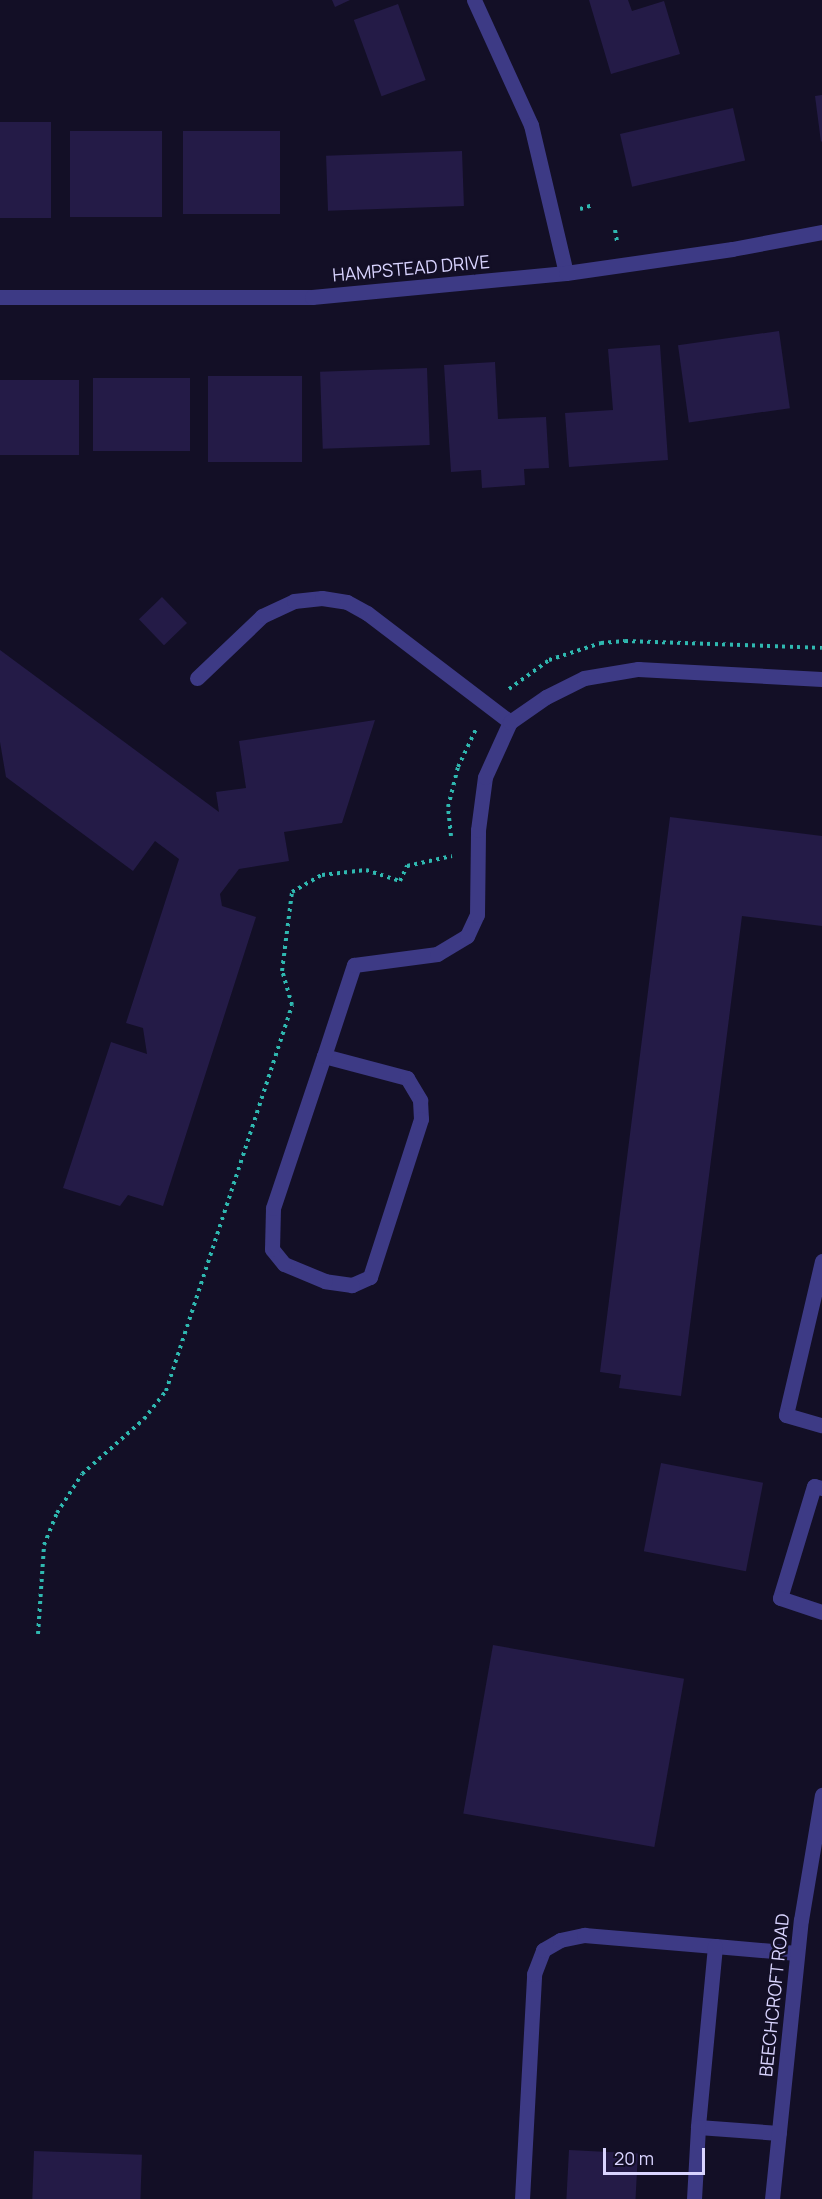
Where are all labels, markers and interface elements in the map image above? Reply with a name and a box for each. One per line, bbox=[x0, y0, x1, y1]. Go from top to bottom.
street label: HAMPSTEAD DRIVE bbox=[332, 250, 490, 286]
street label: BEECHCROFT ROAD bbox=[755, 1912, 793, 2078]
scale bar bbox=[606, 2136, 708, 2174]
text: 20 m bbox=[614, 2146, 654, 2170]

